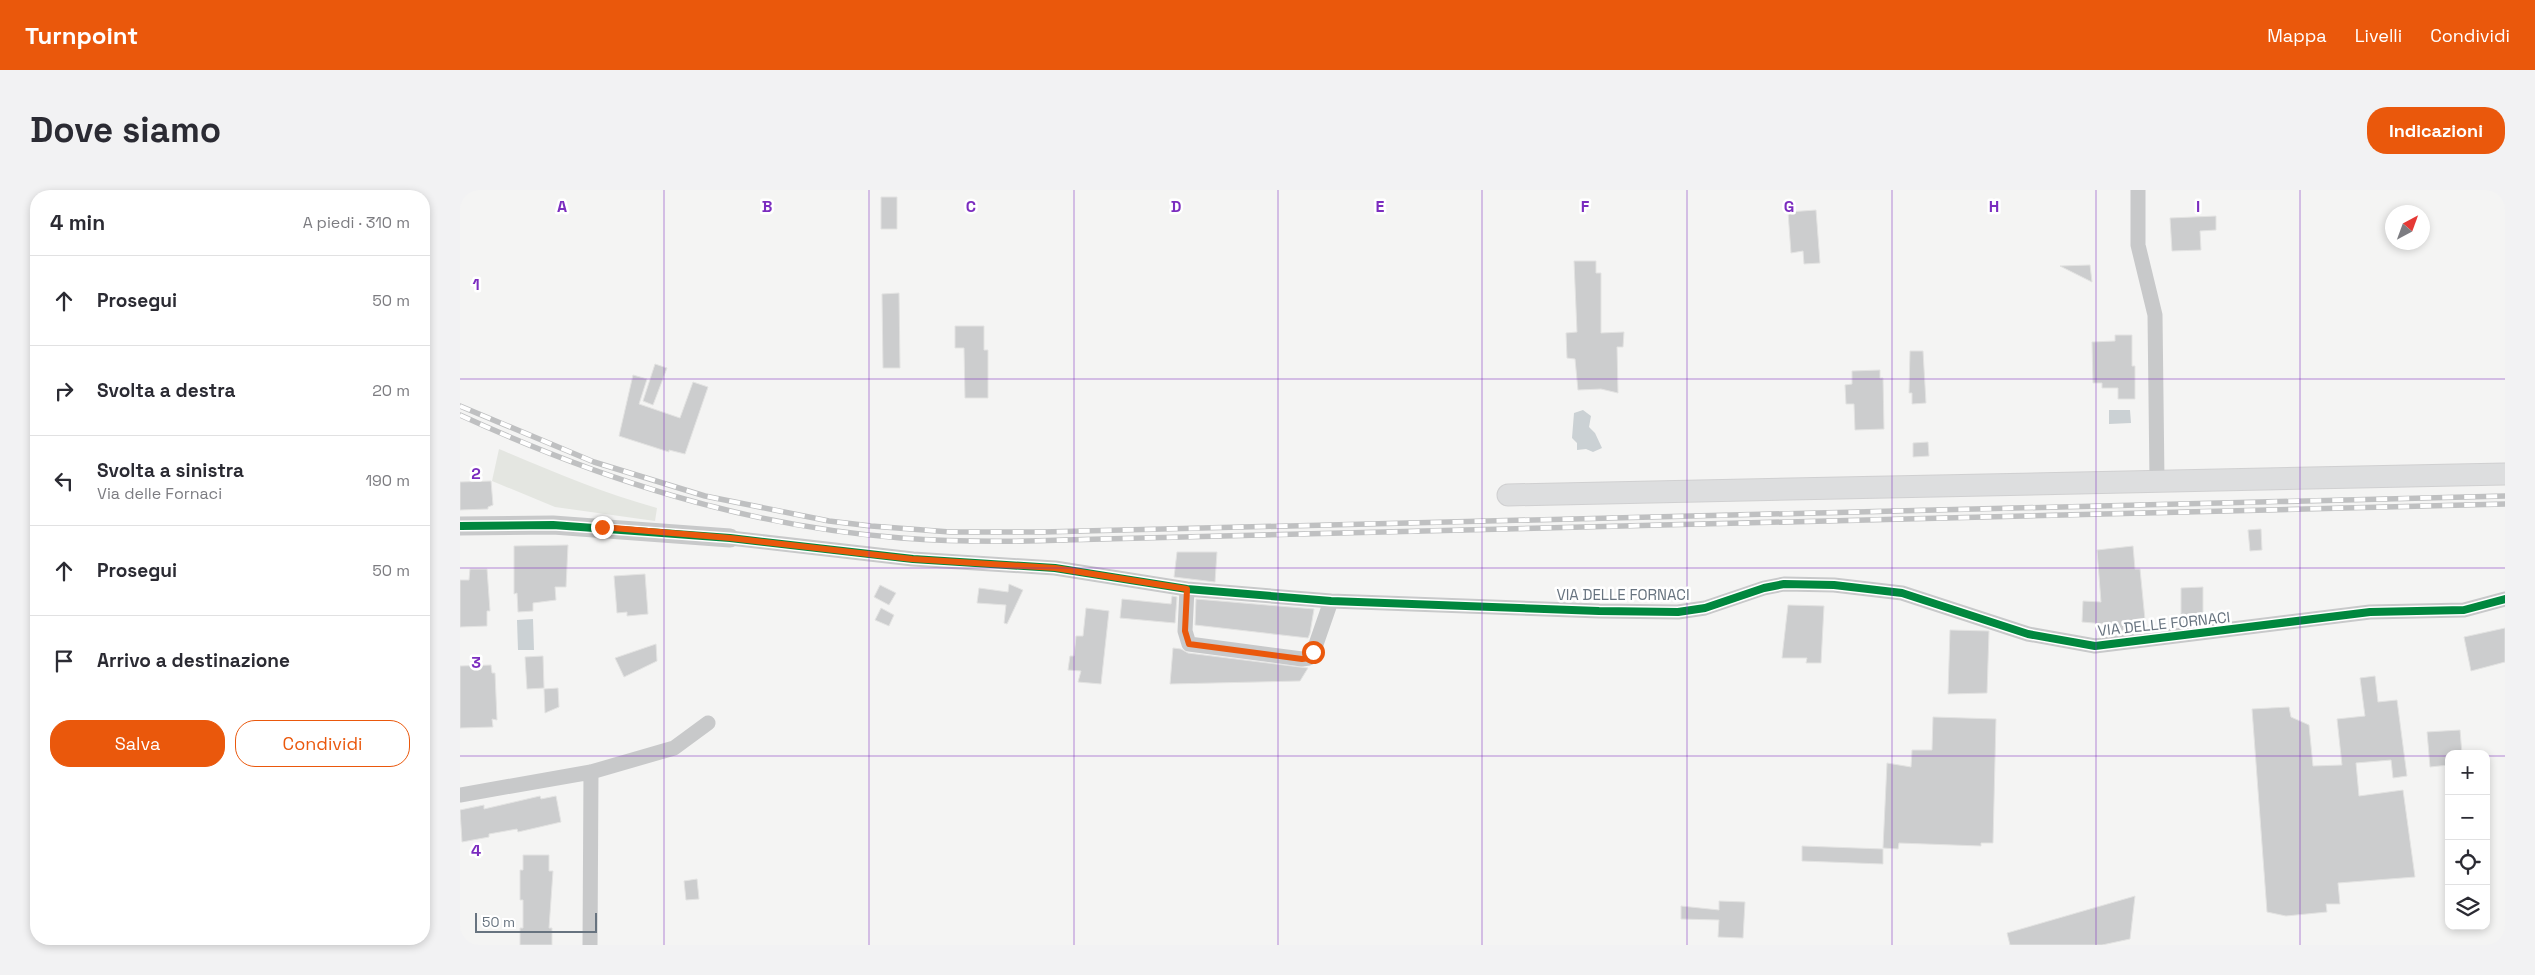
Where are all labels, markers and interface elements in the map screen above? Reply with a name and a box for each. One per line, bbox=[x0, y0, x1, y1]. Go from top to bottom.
text: Turnpoint bbox=[25, 20, 138, 51]
text: Mappa bbox=[2267, 24, 2327, 47]
text: Livelli bbox=[2355, 24, 2402, 47]
text: Condividi bbox=[2430, 24, 2510, 47]
button: Indicazioni bbox=[2367, 107, 2505, 154]
text: Dove siamo bbox=[30, 108, 221, 152]
text: A bbox=[557, 196, 567, 217]
text: B bbox=[762, 196, 772, 217]
text: C bbox=[966, 196, 976, 217]
text: D bbox=[1171, 196, 1181, 217]
text: E bbox=[1376, 196, 1385, 217]
text: F bbox=[1581, 196, 1590, 217]
text: G bbox=[1784, 196, 1794, 217]
text: H bbox=[1989, 196, 1999, 217]
text: I bbox=[2196, 196, 2200, 217]
north arrow bbox=[2385, 205, 2430, 250]
text: 4 min bbox=[50, 209, 105, 236]
text: A piedi · 310 m bbox=[303, 212, 410, 233]
text: 1 bbox=[472, 274, 480, 295]
icon: ahead bbox=[50, 287, 78, 315]
text: Prosegui bbox=[97, 288, 177, 313]
text: 50 m bbox=[372, 290, 410, 311]
icon: right bbox=[50, 377, 78, 405]
text: Svolta a destra bbox=[97, 378, 235, 403]
text: 20 m bbox=[372, 380, 410, 401]
text: Svolta a sinistra bbox=[97, 458, 244, 483]
text: 2 bbox=[471, 463, 481, 484]
icon: left bbox=[50, 467, 78, 495]
text: 190 m bbox=[365, 470, 410, 491]
text: Via delle Fornaci bbox=[97, 483, 222, 504]
route end bbox=[591, 516, 614, 539]
icon: ahead bbox=[50, 557, 78, 585]
text: Prosegui bbox=[97, 558, 177, 583]
text: 50 m bbox=[372, 560, 410, 581]
street label: VIA DELLE FORNACI bbox=[1556, 585, 1690, 604]
street label: VIA DELLE FORNACI bbox=[2097, 607, 2231, 640]
route start bbox=[1302, 641, 1325, 664]
icon: arrive bbox=[50, 647, 78, 675]
text: Arrivo a destinazione bbox=[97, 648, 290, 673]
text: 3 bbox=[471, 652, 481, 673]
button: Salva bbox=[50, 720, 225, 767]
button: Condividi bbox=[235, 720, 410, 767]
map controls bbox=[2445, 750, 2490, 930]
button: + bbox=[2445, 750, 2490, 795]
button: − bbox=[2445, 795, 2490, 840]
text: 4 bbox=[471, 840, 481, 861]
button: locate bbox=[2445, 840, 2490, 885]
button: layers bbox=[2445, 885, 2490, 930]
scale bar bbox=[475, 910, 598, 933]
text: 50 m bbox=[482, 913, 515, 931]

